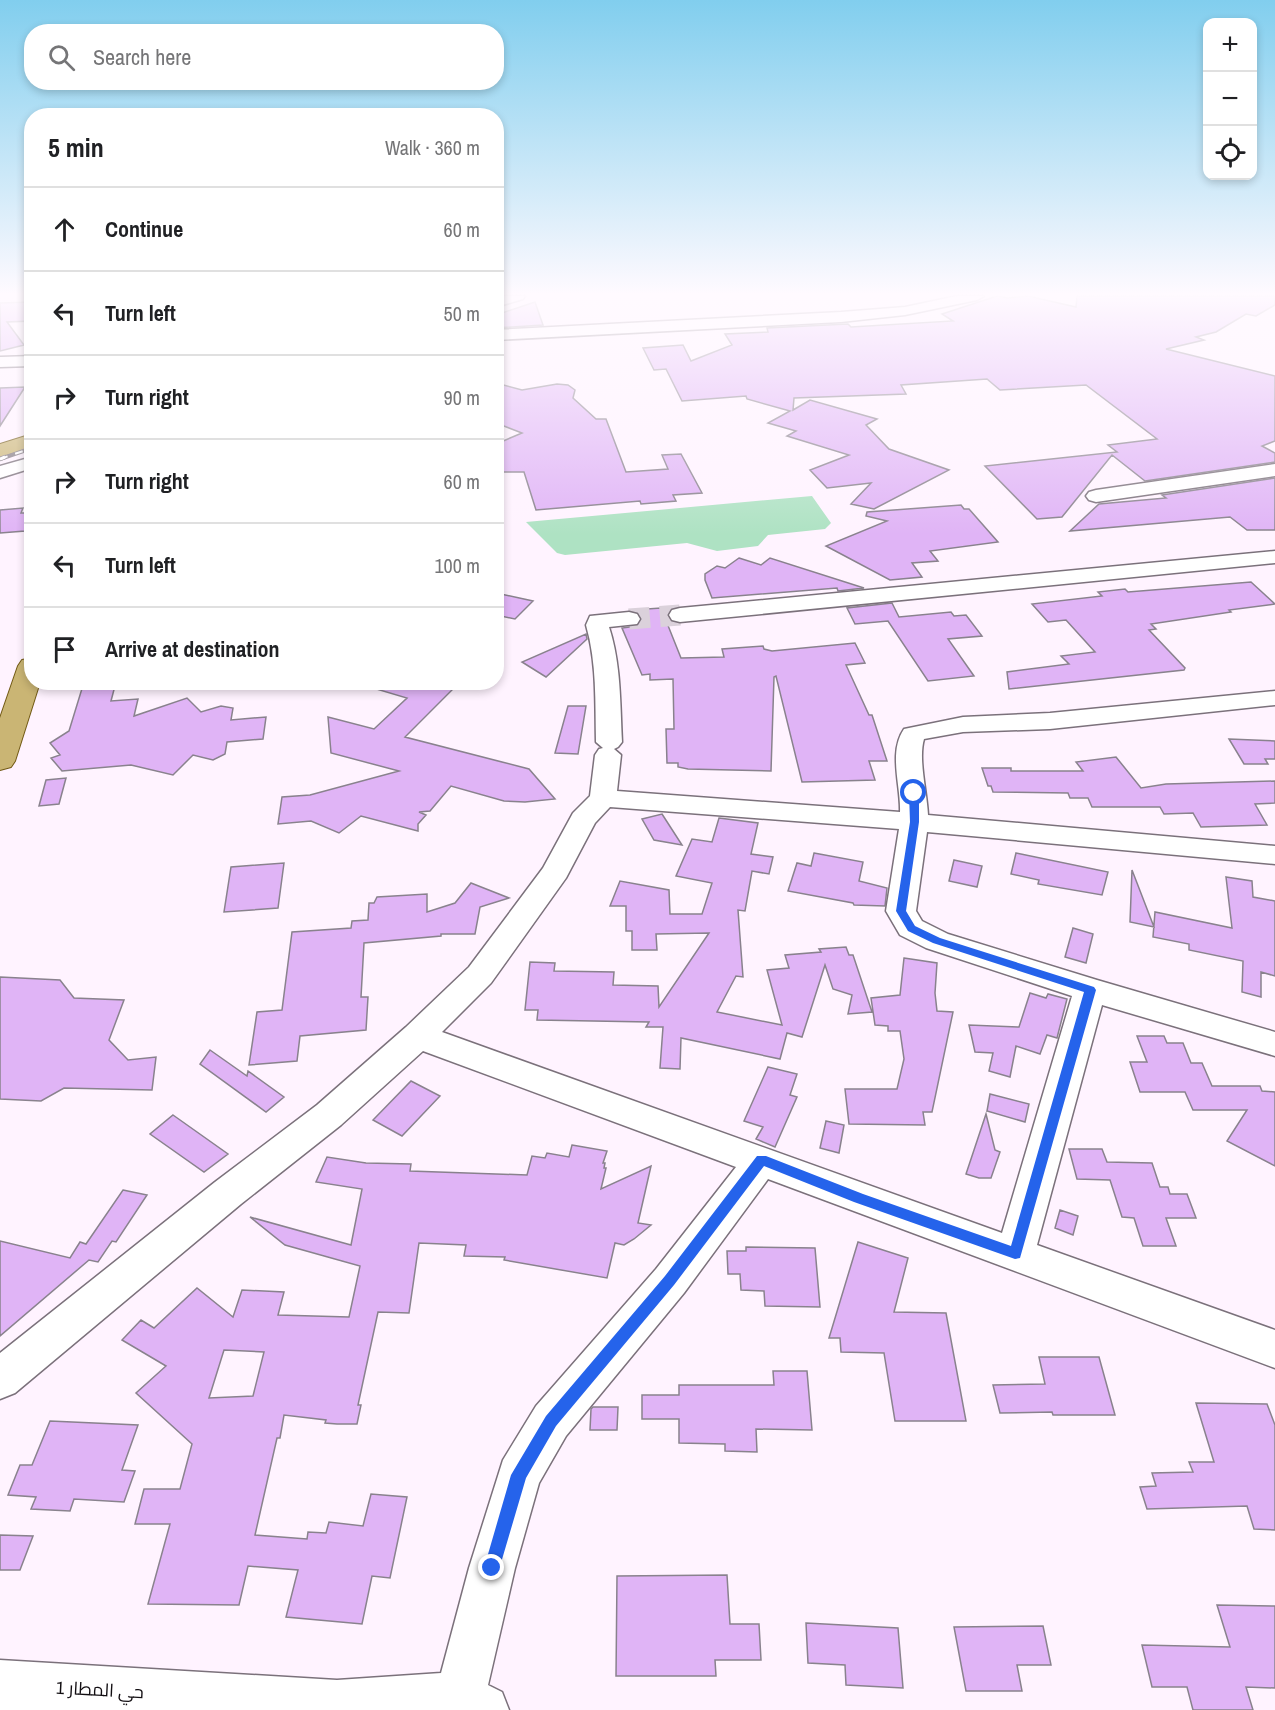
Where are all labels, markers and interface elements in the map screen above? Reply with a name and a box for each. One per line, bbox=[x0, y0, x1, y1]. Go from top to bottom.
map controls bbox=[1203, 18, 1257, 180]
button: + bbox=[1203, 18, 1257, 72]
search box bbox=[24, 24, 504, 90]
icon: search bbox=[45, 41, 78, 74]
text: Search here bbox=[93, 42, 191, 72]
button: − bbox=[1203, 72, 1257, 126]
button: locate bbox=[1203, 126, 1257, 180]
text: 5 min bbox=[48, 130, 104, 165]
text: Walk · 360 m bbox=[385, 134, 480, 161]
icon: ahead bbox=[48, 213, 81, 246]
text: Continue bbox=[105, 214, 183, 244]
text: 60 m bbox=[444, 216, 480, 243]
icon: left bbox=[48, 297, 81, 330]
text: Turn left bbox=[105, 298, 176, 328]
text: 50 m bbox=[444, 300, 480, 327]
icon: right bbox=[48, 381, 81, 414]
text: Turn right bbox=[105, 382, 189, 412]
text: 90 m bbox=[444, 384, 480, 411]
icon: right bbox=[48, 465, 81, 498]
text: Turn right bbox=[105, 466, 189, 496]
text: 60 m bbox=[444, 468, 480, 495]
icon: left bbox=[48, 549, 81, 582]
text: Turn left bbox=[105, 550, 176, 580]
text: 100 m bbox=[434, 552, 480, 579]
icon: arrive bbox=[48, 633, 81, 666]
text: Arrive at destination bbox=[105, 634, 279, 664]
route start bbox=[900, 779, 926, 805]
route end bbox=[478, 1554, 504, 1580]
street label: حي المطار 1 bbox=[55, 1675, 145, 1706]

